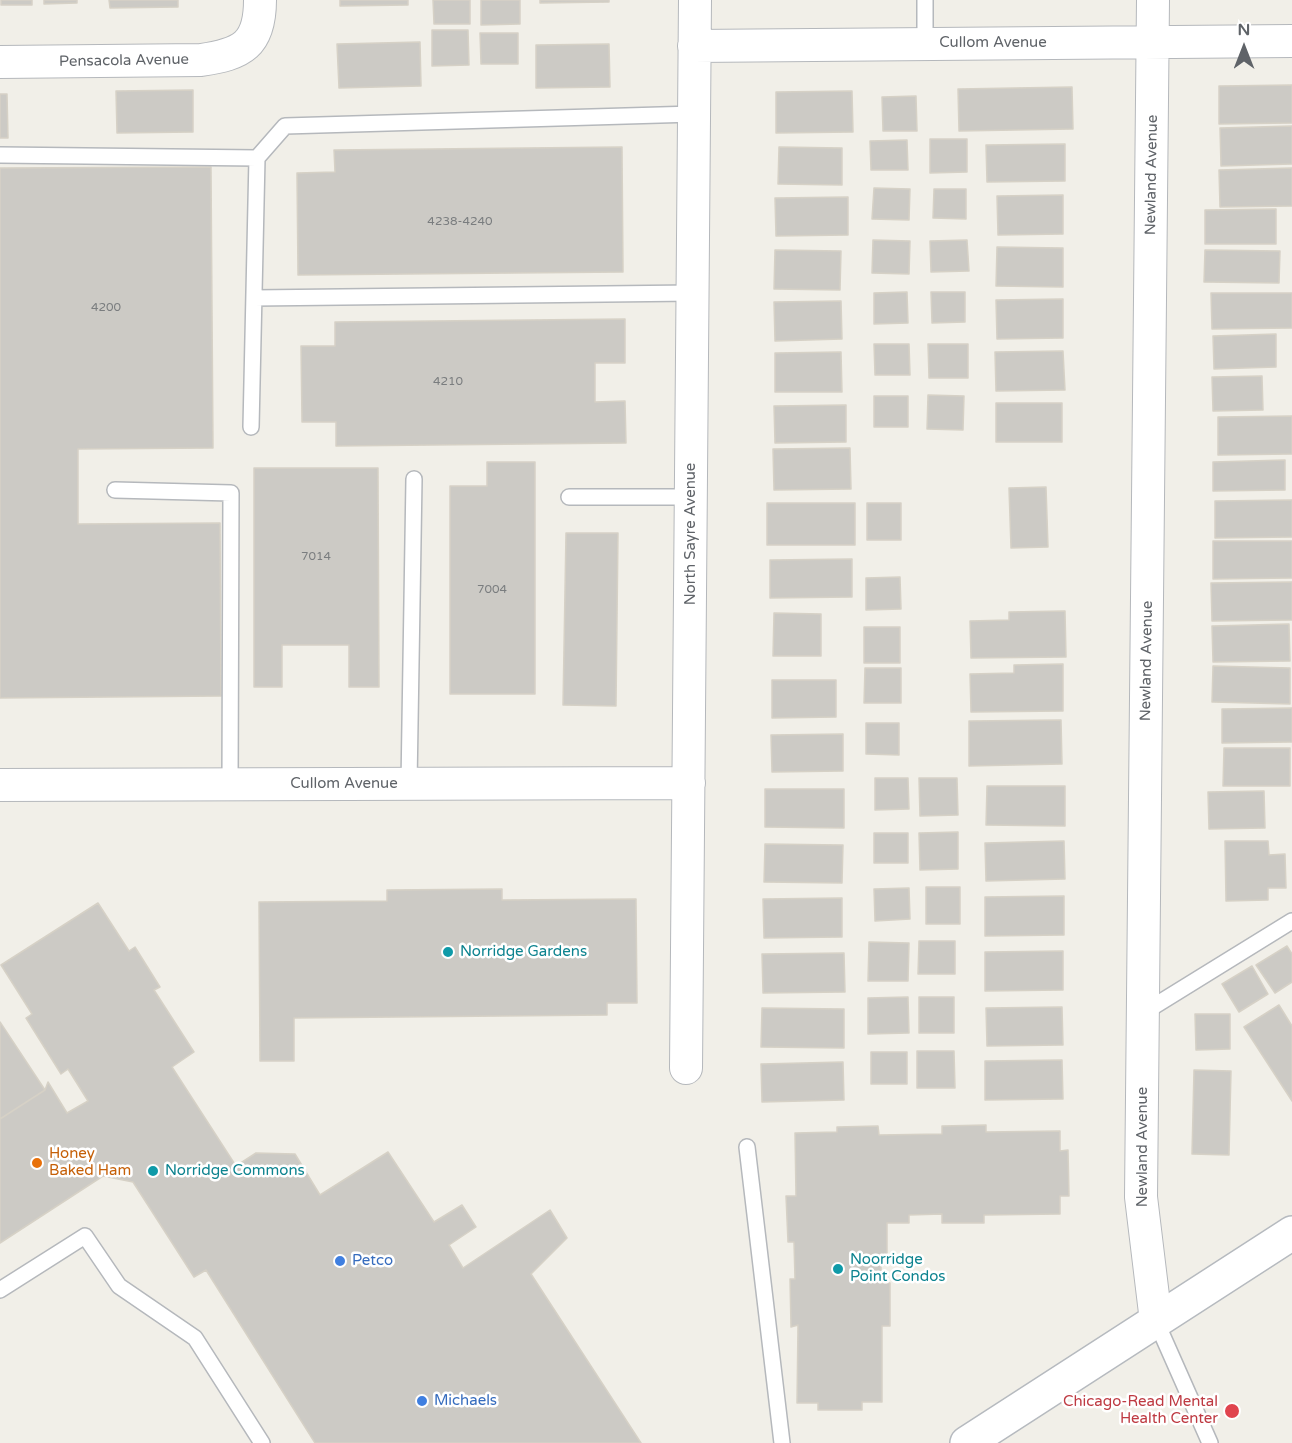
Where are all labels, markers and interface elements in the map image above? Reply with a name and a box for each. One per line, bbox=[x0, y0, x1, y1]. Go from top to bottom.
north arrow bbox=[1214, 18, 1274, 78]
text: N bbox=[1238, 20, 1250, 40]
street label: Cullom Avenue bbox=[939, 34, 1047, 52]
street label: Pensacola Avenue bbox=[59, 51, 189, 71]
street label: Newland Avenue bbox=[1142, 115, 1162, 235]
house number: 4238-4240 bbox=[427, 215, 493, 229]
house number: 4200 bbox=[91, 301, 121, 315]
house number: 4210 bbox=[433, 375, 463, 389]
street label: North Sayre Avenue bbox=[682, 463, 700, 605]
house number: 7014 bbox=[301, 550, 331, 564]
house number: 7004 bbox=[477, 583, 507, 597]
street label: Newland Avenue bbox=[1137, 601, 1157, 721]
street label: Cullom Avenue bbox=[290, 775, 398, 793]
place label: Norridge Gardens bbox=[460, 943, 587, 961]
marker: Norridge Gardens bbox=[441, 945, 455, 959]
street label: Newland Avenue bbox=[1134, 1087, 1152, 1207]
place label: Honey Baked Ham bbox=[49, 1145, 131, 1180]
marker: Honey Baked Ham bbox=[30, 1156, 44, 1170]
place label: Norridge Commons bbox=[165, 1162, 305, 1180]
marker: Norridge Commons bbox=[146, 1164, 160, 1178]
place label: Noorridge Point Condos bbox=[850, 1251, 946, 1286]
place label: Petco bbox=[352, 1252, 393, 1270]
marker: Petco bbox=[333, 1254, 347, 1268]
marker: Noorridge Point Condos bbox=[831, 1262, 845, 1276]
place label: Michaels bbox=[434, 1392, 497, 1410]
place label: Chicago-Read Mental Health Center bbox=[1063, 1393, 1218, 1428]
marker: Michaels bbox=[415, 1394, 429, 1408]
marker: Chicago-Read Mental Health Center bbox=[1223, 1402, 1241, 1420]

